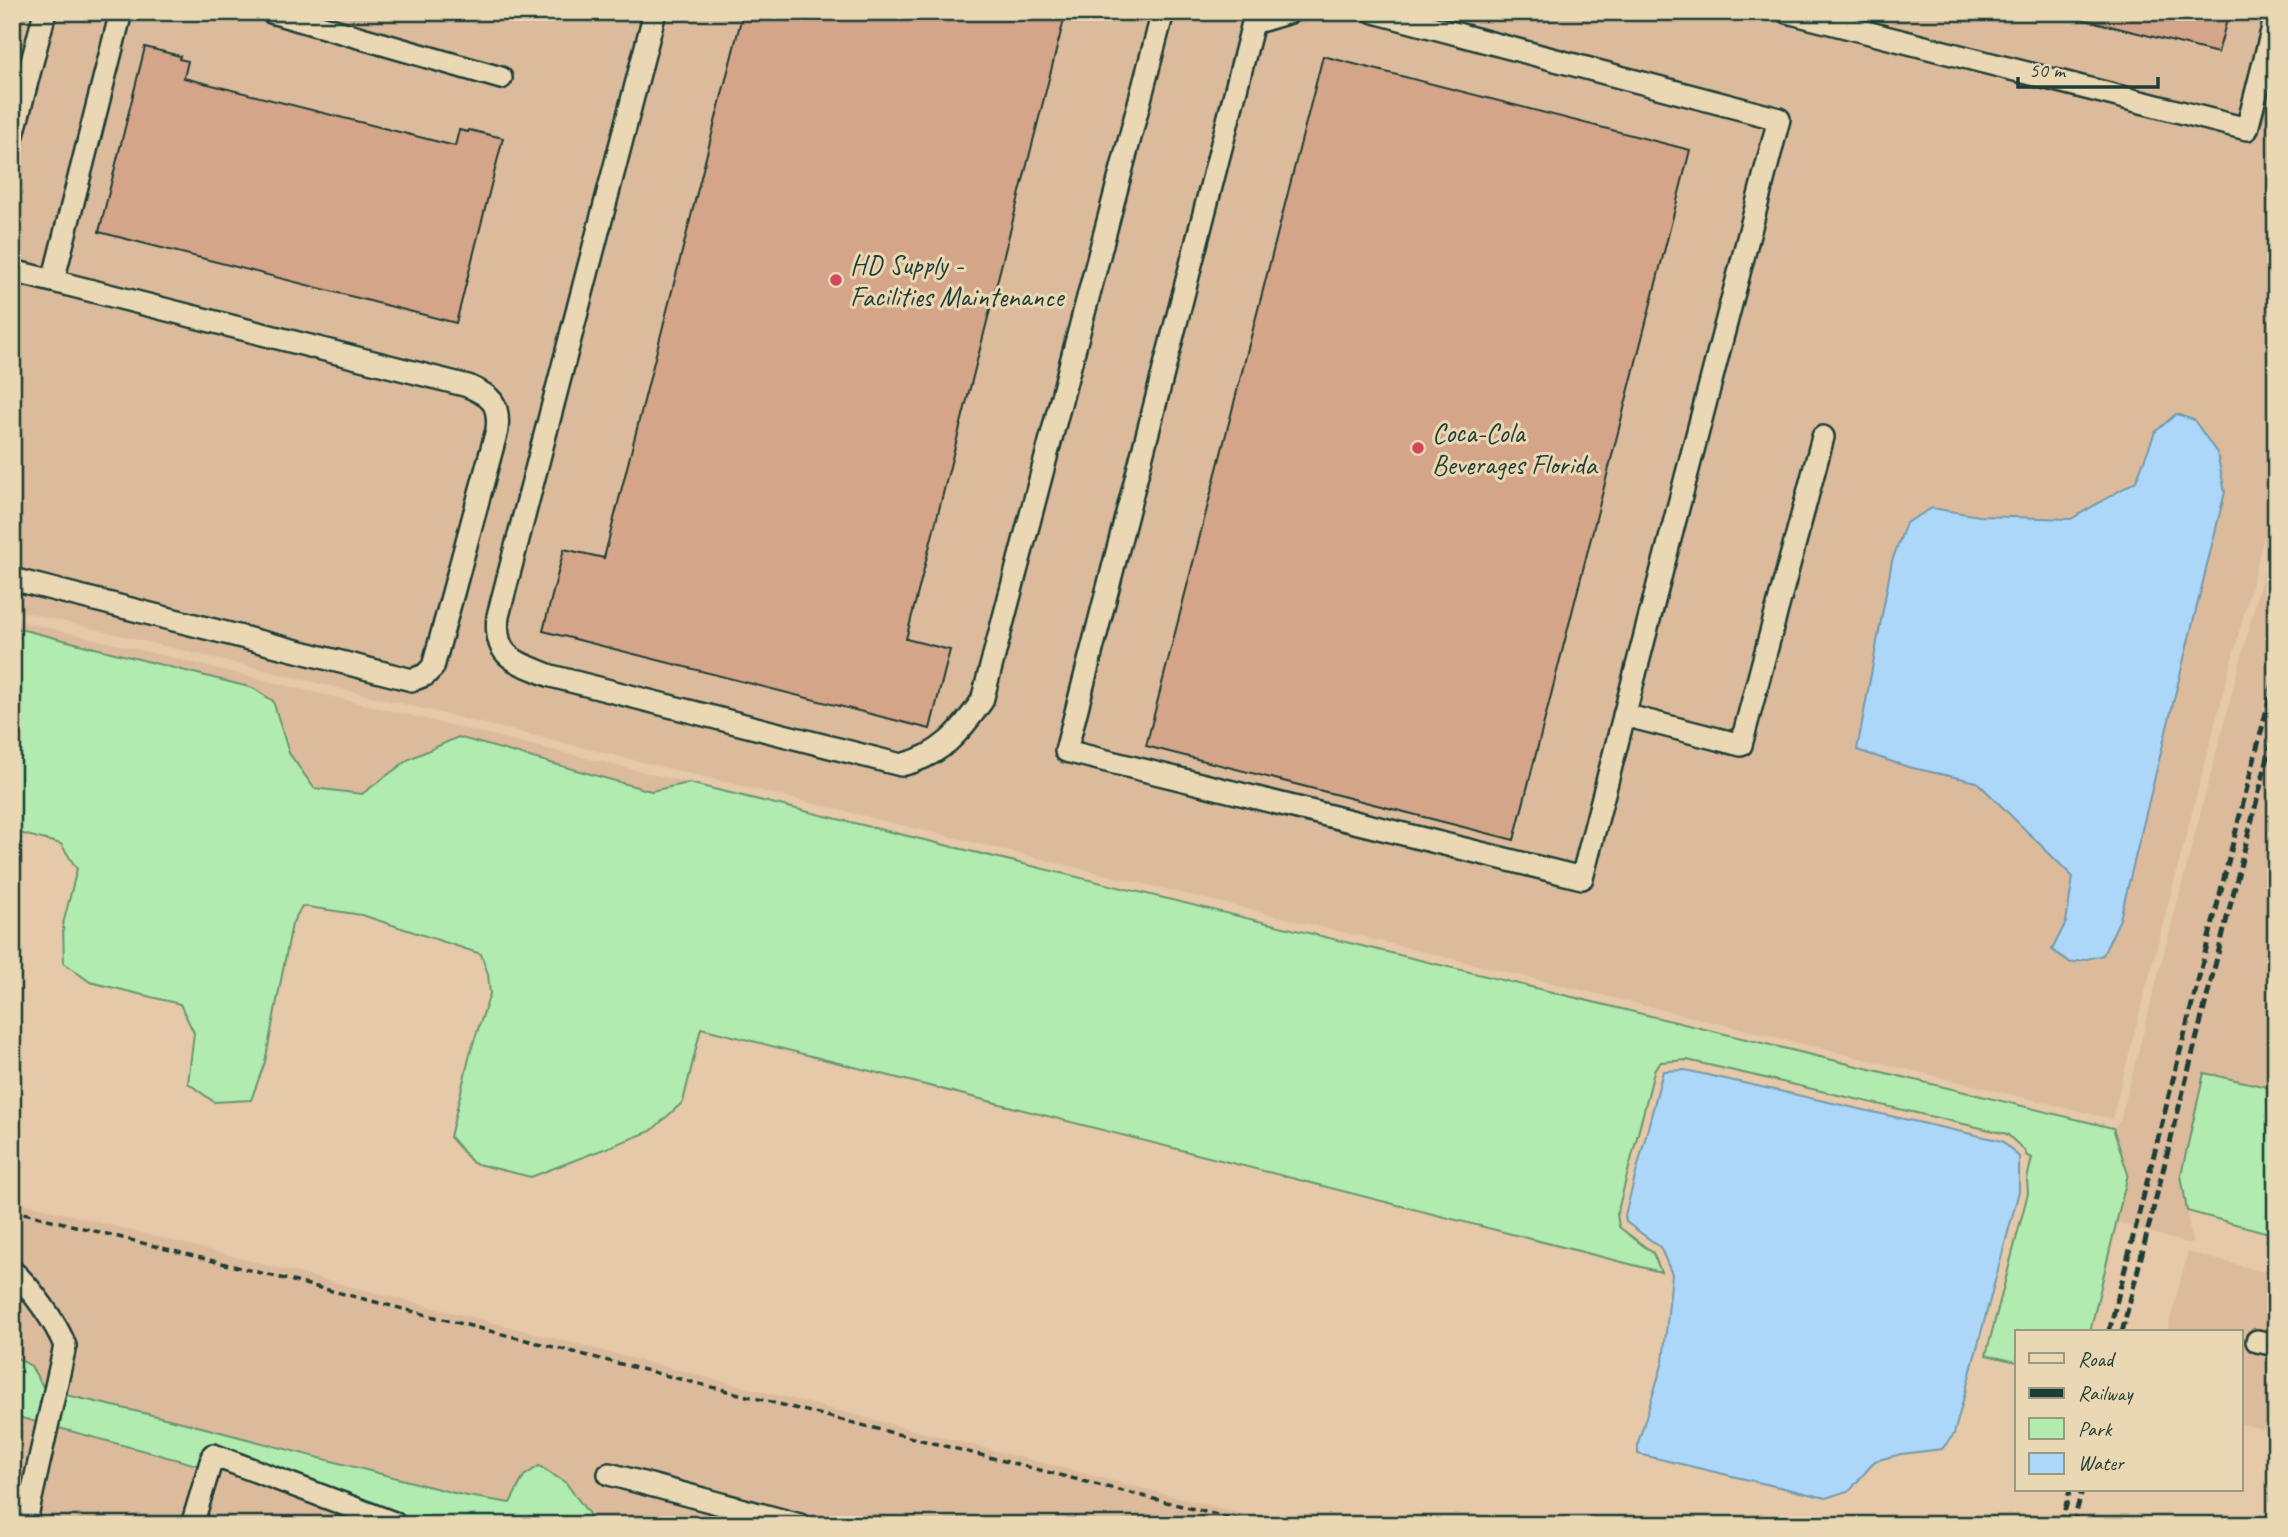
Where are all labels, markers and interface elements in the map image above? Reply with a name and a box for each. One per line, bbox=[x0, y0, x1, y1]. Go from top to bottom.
scale bar bbox=[2018, 46, 2158, 90]
text: 50 m bbox=[2029, 57, 2067, 83]
place label: HD Supply - Facilities Maintenance bbox=[850, 247, 1065, 314]
marker: HD Supply - Facilities Maintenance bbox=[828, 272, 844, 288]
place label: Coca-Cola Beverages Florida bbox=[1432, 415, 1599, 482]
marker: Coca-Cola Beverages Florida bbox=[1410, 440, 1426, 456]
legend bbox=[2015, 1330, 2242, 1492]
text: Road bbox=[2078, 1346, 2117, 1372]
text: Railway bbox=[2078, 1380, 2134, 1406]
text: Park bbox=[2078, 1416, 2113, 1442]
text: Water bbox=[2078, 1450, 2125, 1476]

